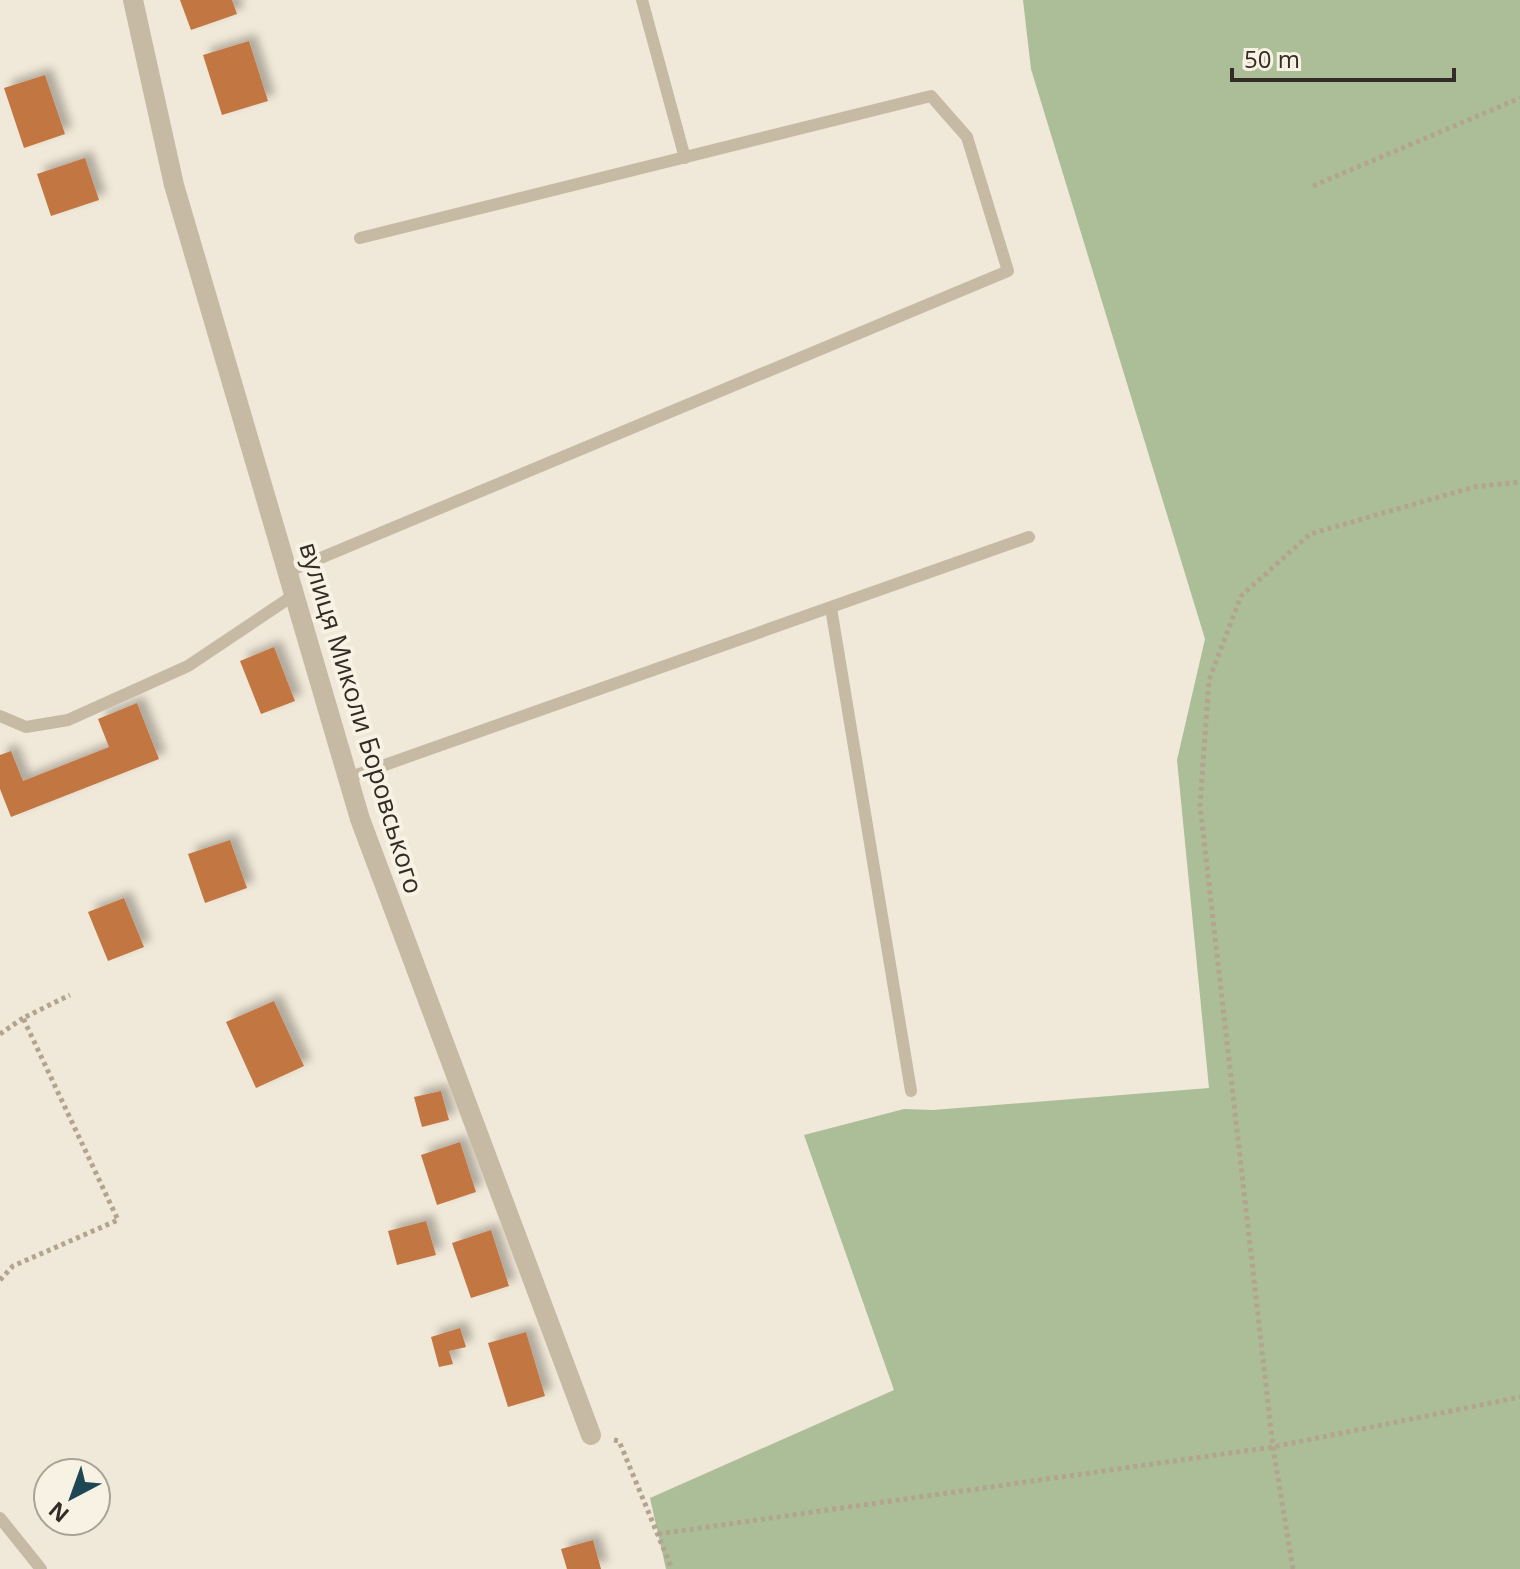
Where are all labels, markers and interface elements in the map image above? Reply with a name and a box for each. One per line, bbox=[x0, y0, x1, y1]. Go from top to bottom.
scale bar bbox=[1232, 32, 1454, 82]
text: 50 m bbox=[1244, 42, 1300, 75]
street label: вулиця Миколи Боровського bbox=[291, 538, 433, 898]
north arrow bbox=[32, 1457, 112, 1537]
text: N bbox=[42, 1496, 75, 1530]

